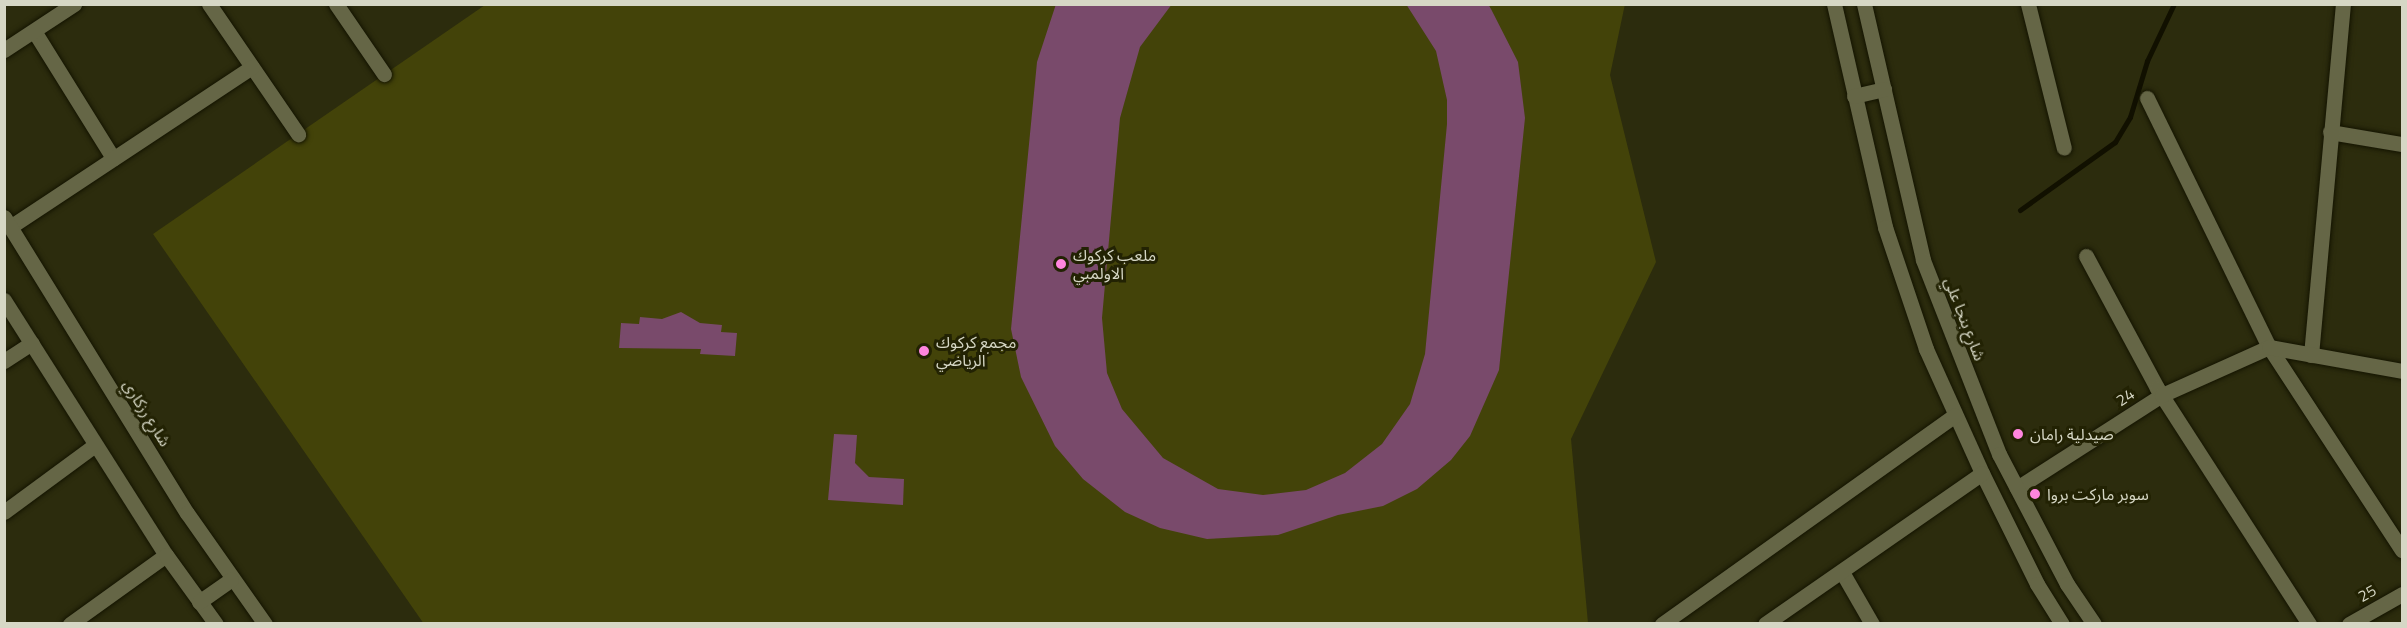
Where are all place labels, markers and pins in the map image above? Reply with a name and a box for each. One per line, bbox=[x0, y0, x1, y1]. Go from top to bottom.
place label: ملعب كركوك الاولمبي bbox=[1073, 245, 1156, 283]
marker: ملعب كركوك الاولمبي bbox=[1054, 257, 1068, 271]
place label: مجمع كركوك الرياضي bbox=[936, 332, 1016, 370]
marker: مجمع كركوك الرياضي bbox=[917, 344, 931, 358]
place label: صيدلية رامان bbox=[2030, 424, 2114, 444]
marker: صيدلية رامان bbox=[2011, 427, 2025, 441]
place label: سوبر ماركت بروا bbox=[2047, 484, 2149, 504]
marker: سوبر ماركت بروا bbox=[2028, 487, 2042, 501]

